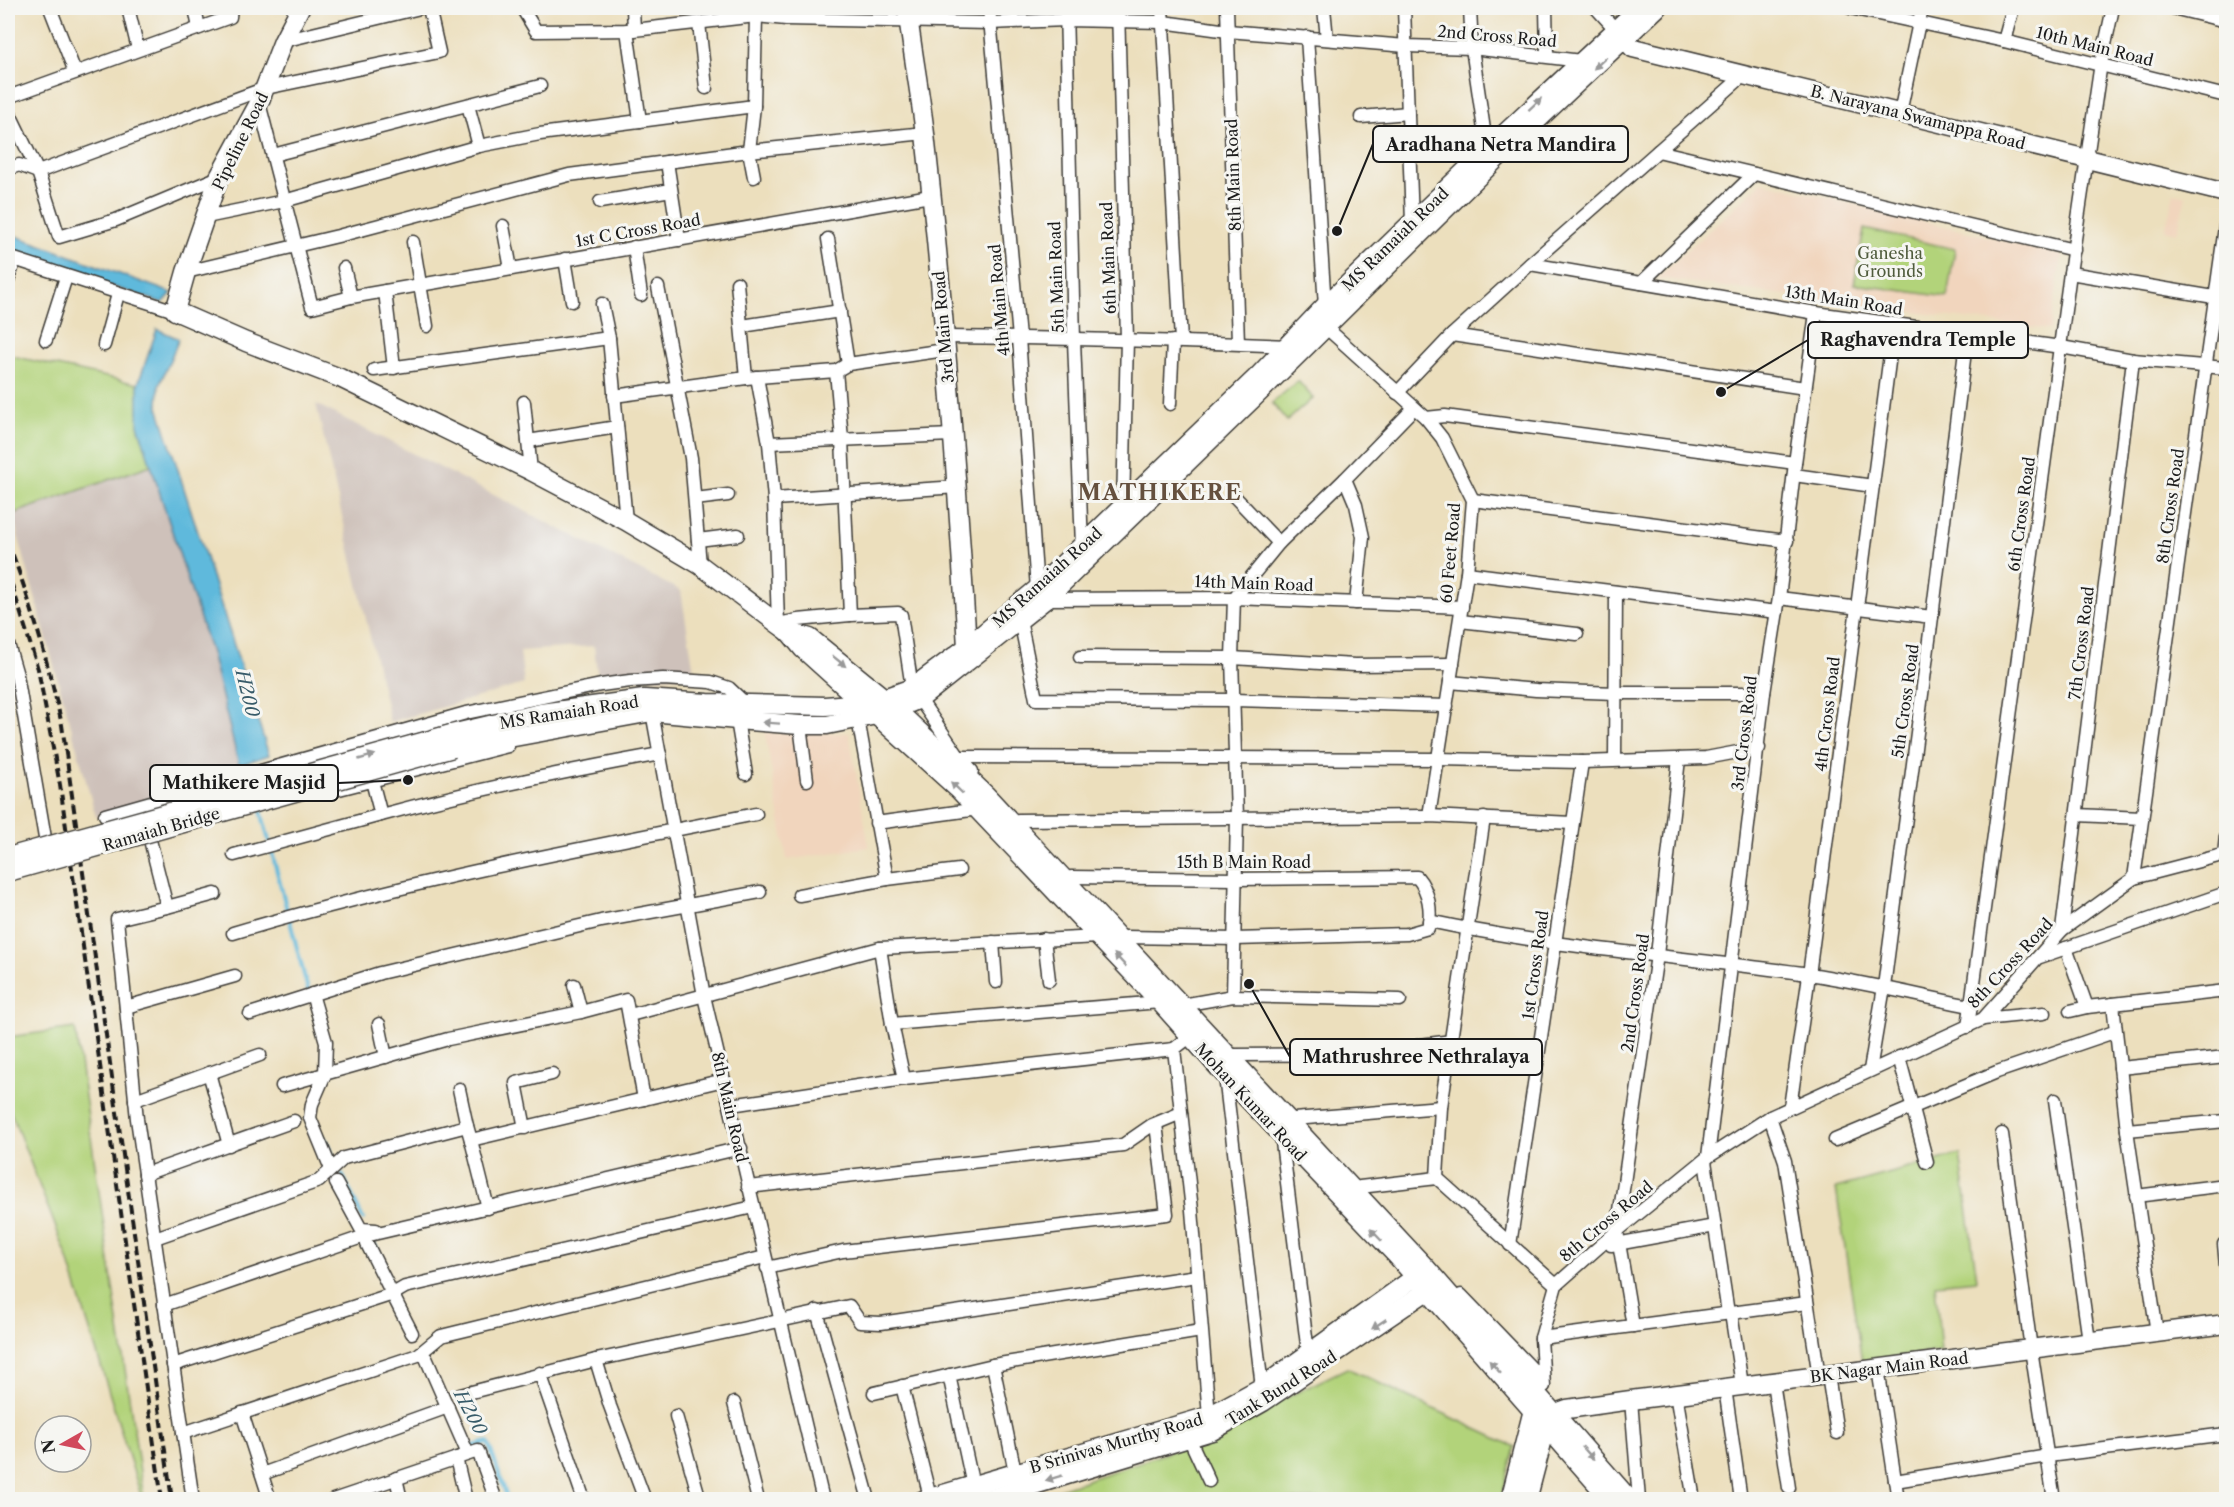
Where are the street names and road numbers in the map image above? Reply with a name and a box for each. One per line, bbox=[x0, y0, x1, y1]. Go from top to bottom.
street label: 2nd Cross Road bbox=[1437, 21, 1558, 51]
street label: 10th Main Road bbox=[2034, 22, 2156, 70]
street label: B. Narayana Swamappa Road bbox=[1808, 81, 2028, 153]
street label: Pipeline Road bbox=[208, 88, 272, 193]
street label: 8th Main Road bbox=[1221, 118, 1245, 232]
street label: MS Ramaiah Road bbox=[1337, 183, 1453, 295]
street label: 6th Main Road bbox=[1096, 201, 1120, 315]
street label: 1st C Cross Road bbox=[574, 209, 702, 251]
street label: 5th Main Road bbox=[1044, 221, 1068, 333]
street label: 4th Main Road bbox=[984, 243, 1014, 357]
street label: 3rd Main Road bbox=[928, 270, 958, 384]
street label: 13th Main Road bbox=[1784, 281, 1904, 319]
street label: 8th Cross Road bbox=[2152, 447, 2188, 565]
street label: 6th Cross Road bbox=[2003, 455, 2039, 573]
street label: 60 Feet Road bbox=[1436, 502, 1464, 604]
street label: MS Ramaiah Road bbox=[988, 522, 1106, 631]
street label: 14th Main Road bbox=[1194, 571, 1314, 595]
street label: 7th Cross Road bbox=[2064, 585, 2098, 701]
street label: 5th Cross Road bbox=[1887, 642, 1923, 759]
street label: 4th Cross Road bbox=[1810, 655, 1844, 773]
street label: 3rd Cross Road bbox=[1727, 674, 1761, 792]
street label: MS Ramaiah Road bbox=[498, 691, 640, 733]
street label: Ramaiah Bridge bbox=[100, 803, 222, 855]
street label: 15th B Main Road bbox=[1177, 852, 1311, 872]
street label: 1st Cross Road bbox=[1517, 909, 1553, 1021]
street label: 8th Cross Road bbox=[1963, 914, 2057, 1012]
street label: 2nd Cross Road bbox=[1617, 932, 1653, 1054]
street label: Mohan Kumar Road bbox=[1191, 1039, 1311, 1165]
street label: 8th Main Road bbox=[708, 1050, 752, 1164]
street label: 8th Cross Road bbox=[1555, 1176, 1657, 1266]
street label: Tank Bund Road bbox=[1222, 1346, 1340, 1430]
street label: BK Nagar Main Road bbox=[1809, 1347, 1970, 1387]
street label: B Srinivas Murthy Road bbox=[1027, 1409, 1205, 1477]

